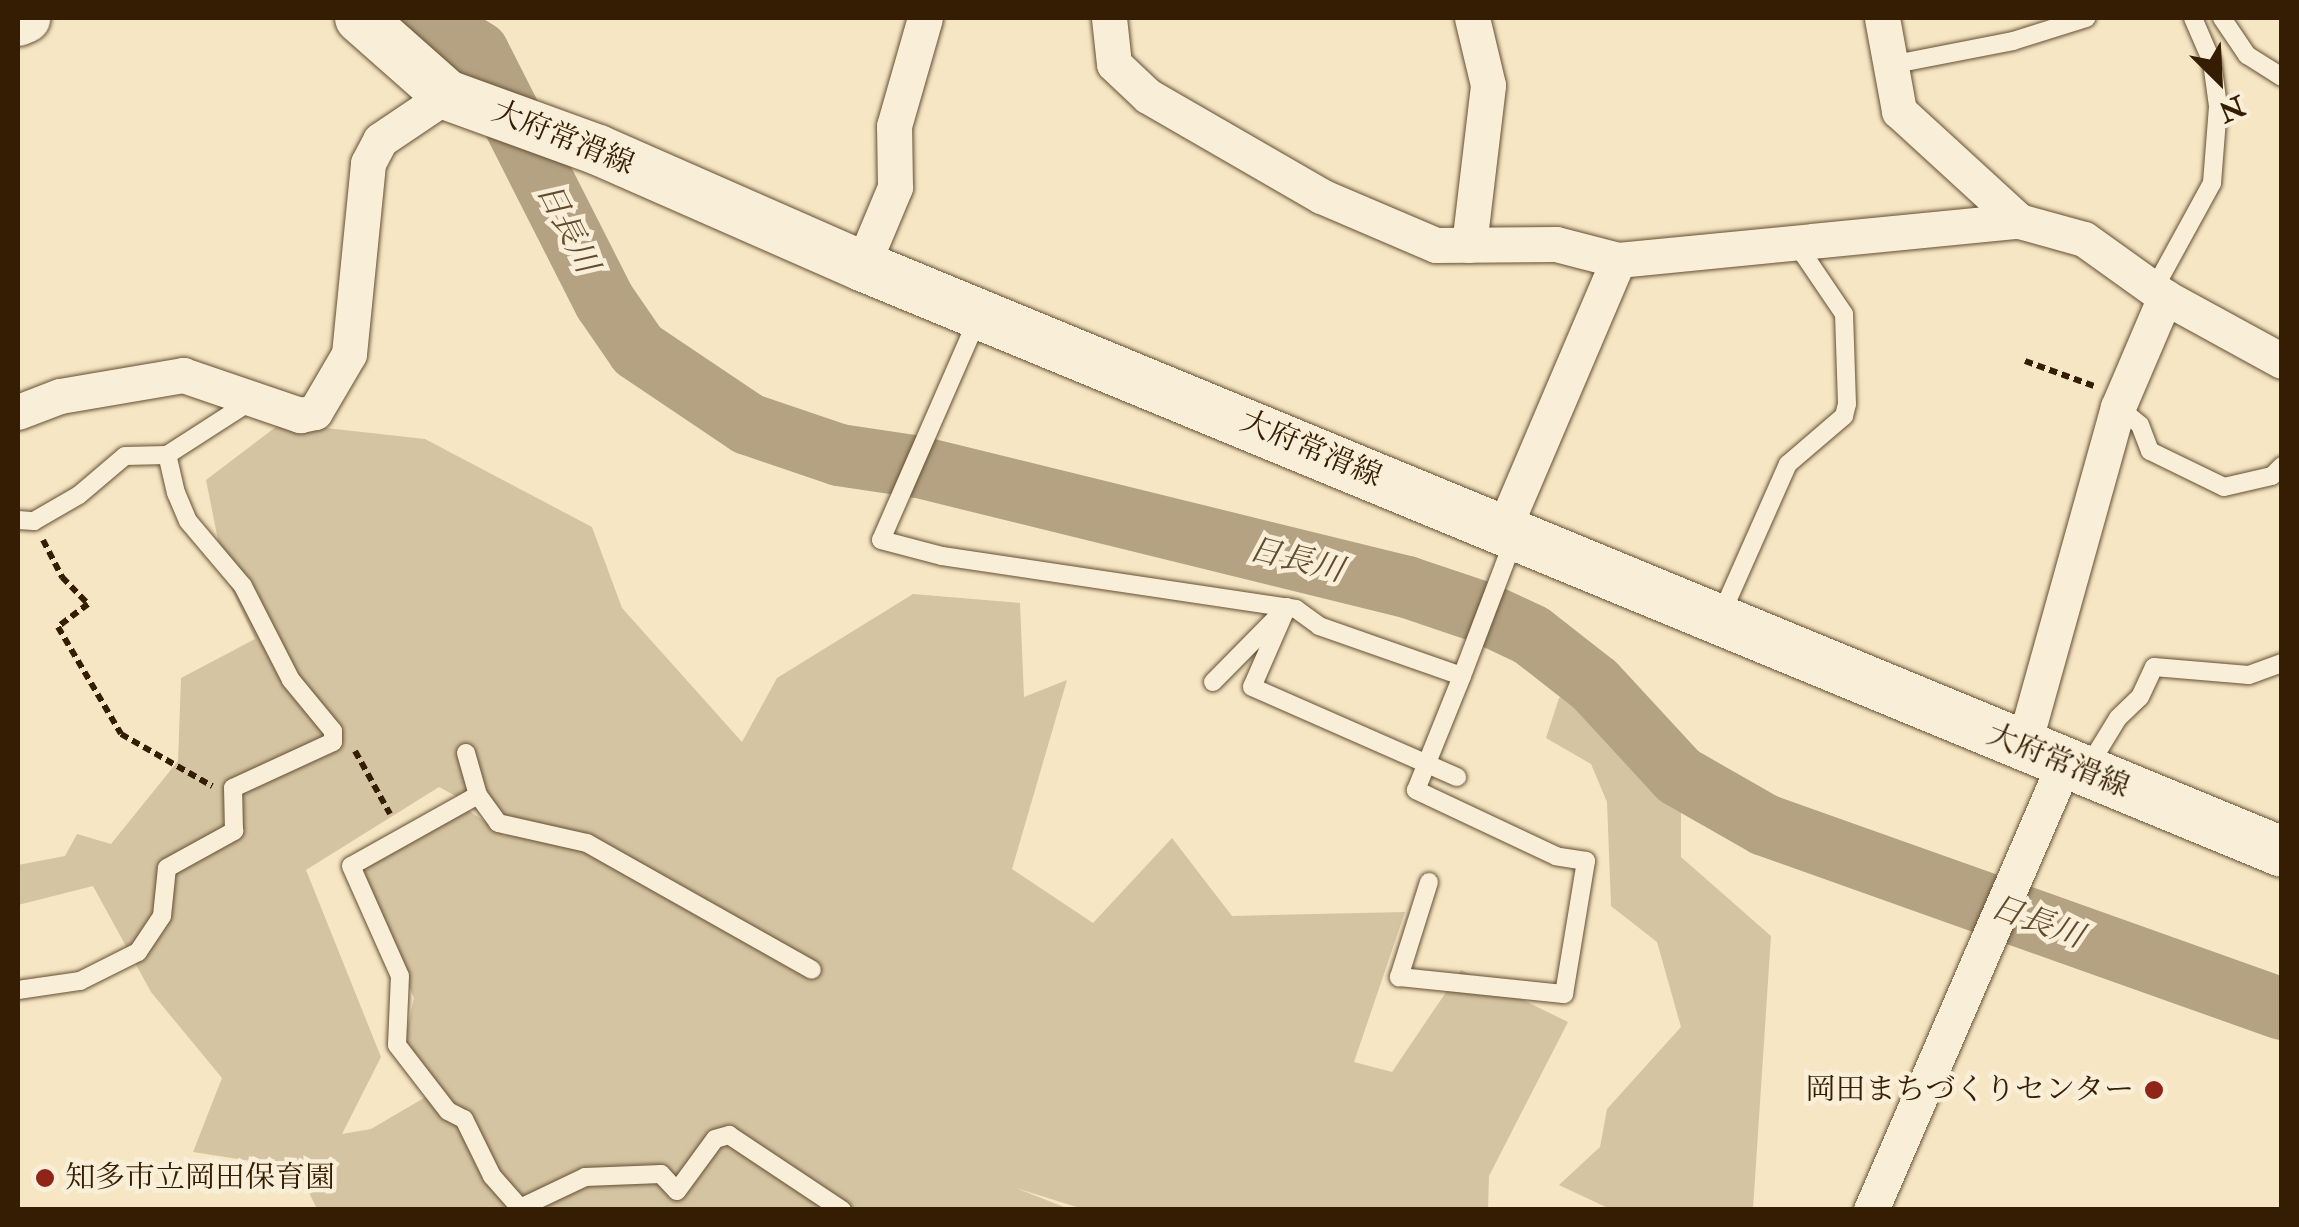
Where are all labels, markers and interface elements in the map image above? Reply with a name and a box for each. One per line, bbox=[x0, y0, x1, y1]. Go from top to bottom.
north arrow bbox=[2169, 30, 2269, 130]
text: N bbox=[2213, 87, 2250, 129]
street label: 大府常滑線 bbox=[487, 93, 639, 183]
water label: 日長川 bbox=[528, 177, 606, 279]
street label: 大府常滑線 bbox=[1235, 403, 1387, 495]
water label: 日長川 bbox=[1245, 530, 1347, 590]
street label: 大府常滑線 bbox=[1982, 716, 2134, 806]
water label: 日長川 bbox=[1985, 888, 2089, 956]
place label: 岡田まちづくりセンター bbox=[1804, 1072, 2134, 1108]
marker: 岡田まちづくりセンター bbox=[2143, 1079, 2165, 1101]
place label: 知多市立岡田保育園 bbox=[65, 1160, 335, 1196]
marker: 知多市立岡田保育園 bbox=[34, 1167, 56, 1189]

